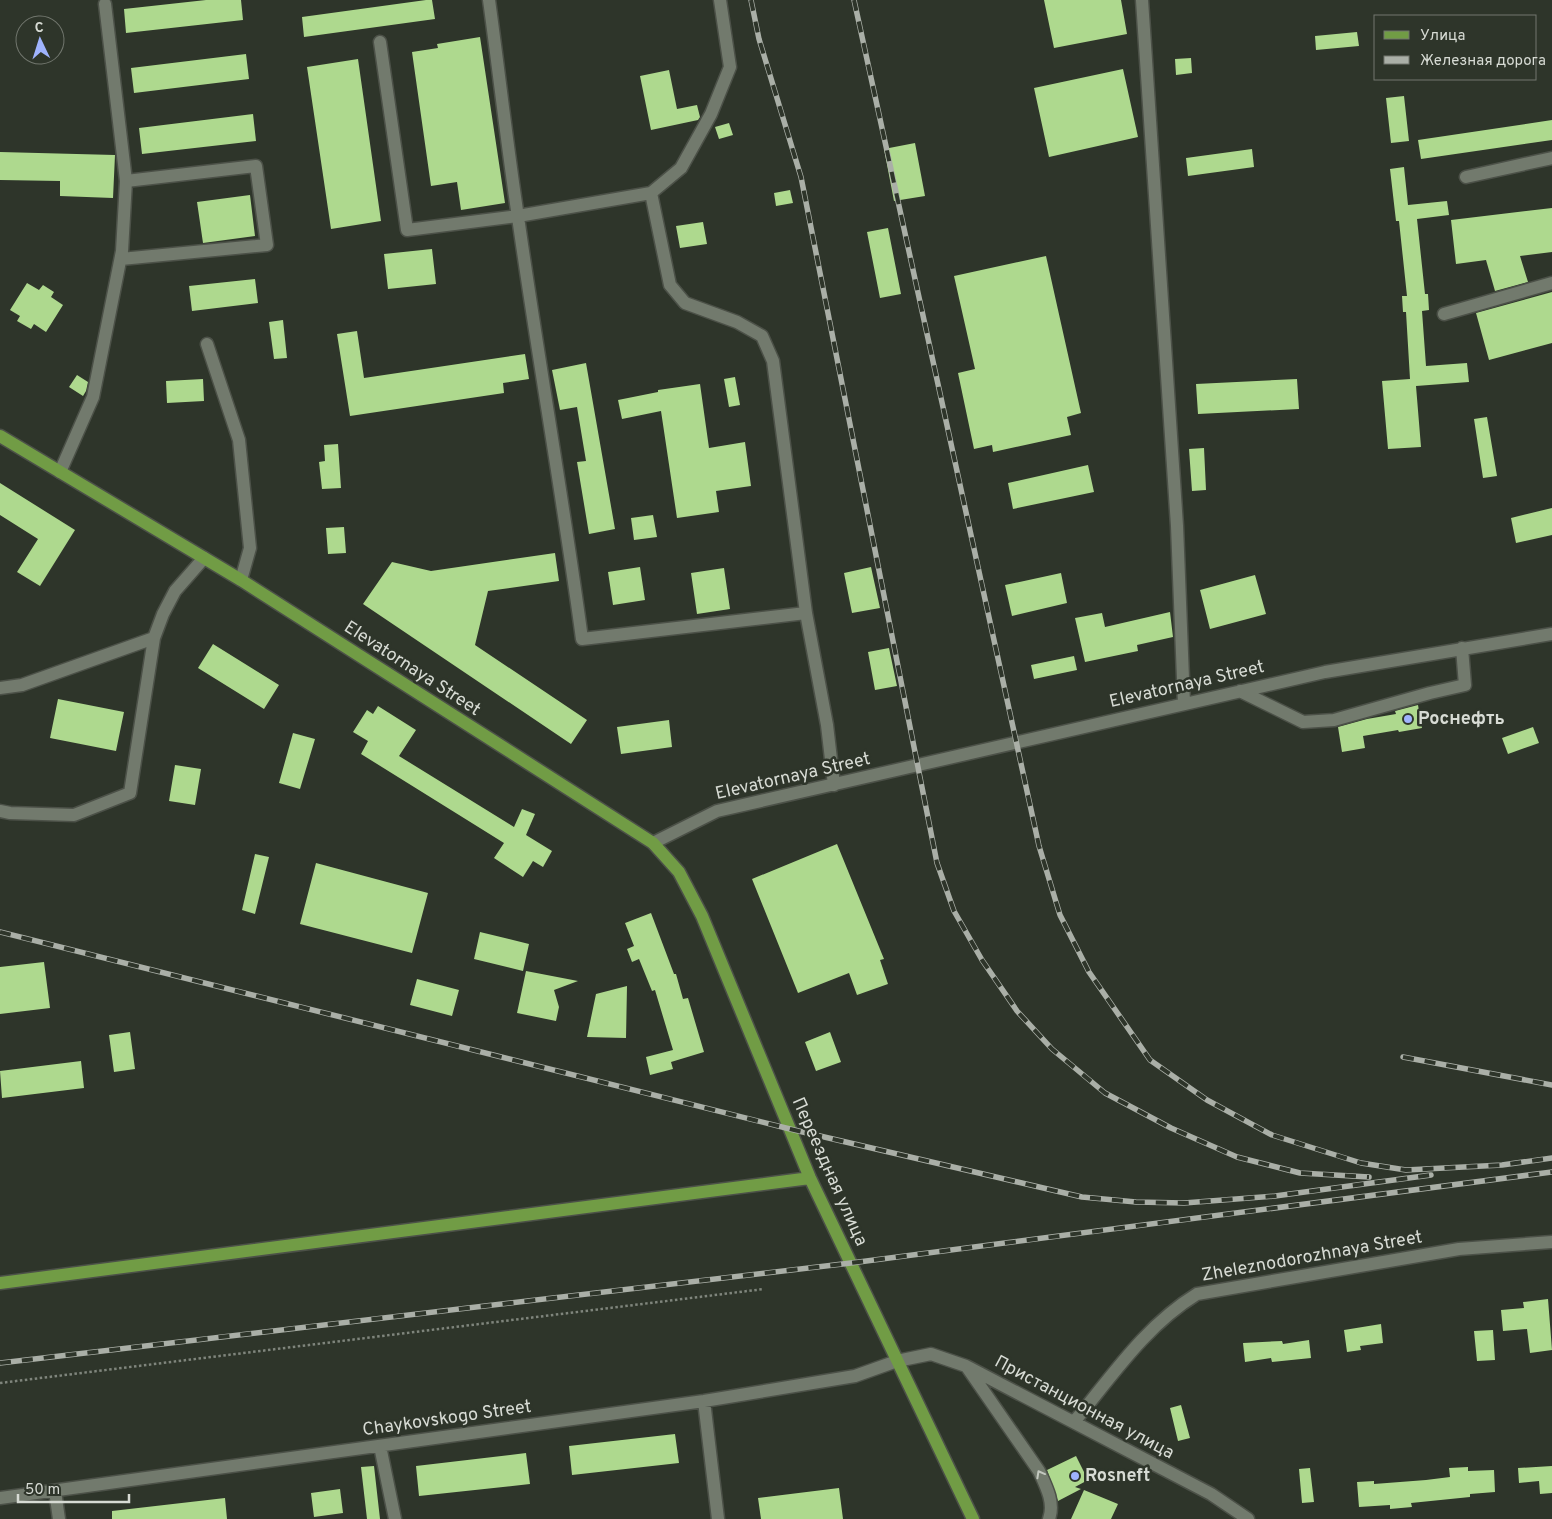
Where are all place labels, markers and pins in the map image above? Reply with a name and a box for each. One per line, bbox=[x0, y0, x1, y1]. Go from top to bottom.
place label: Роснефть bbox=[1418, 708, 1505, 731]
marker: Роснефть bbox=[1402, 713, 1414, 725]
place label: Rosneft bbox=[1085, 1465, 1150, 1488]
marker: Rosneft bbox=[1069, 1470, 1081, 1482]

